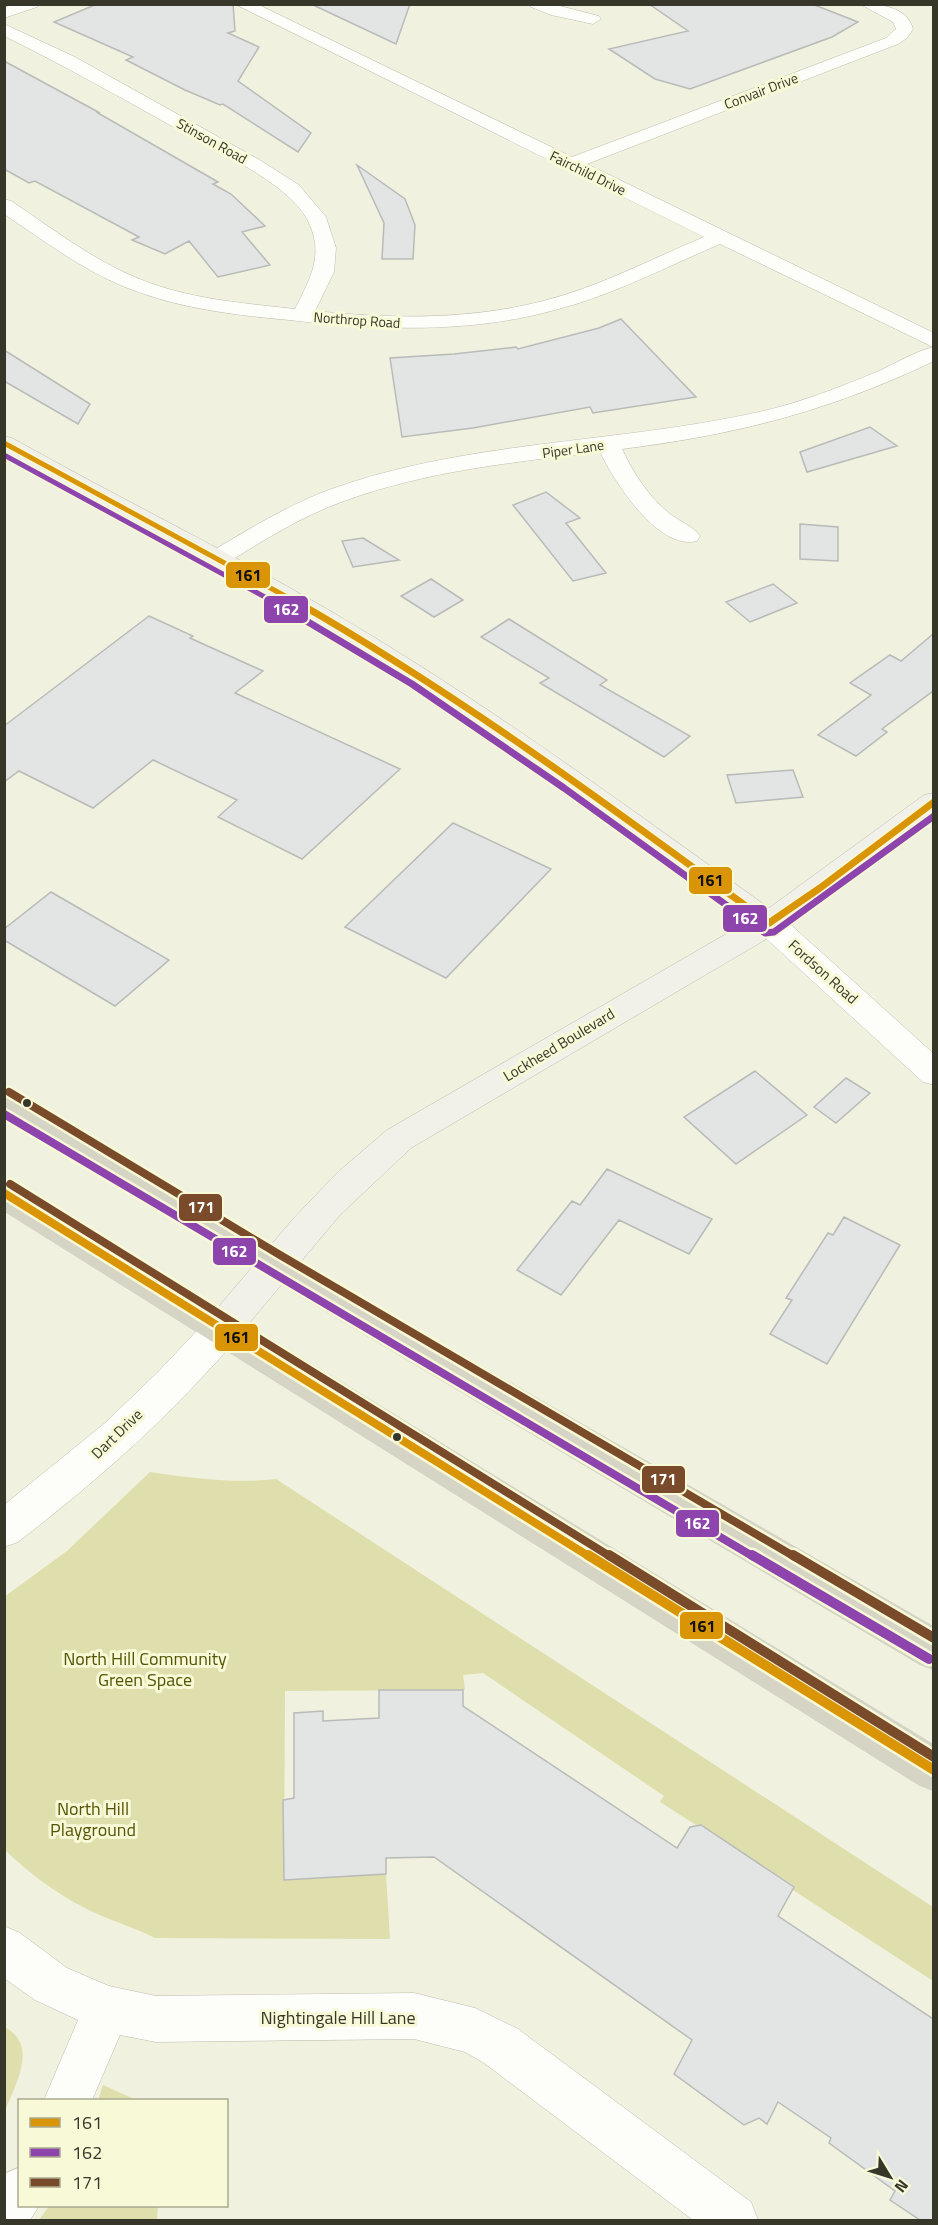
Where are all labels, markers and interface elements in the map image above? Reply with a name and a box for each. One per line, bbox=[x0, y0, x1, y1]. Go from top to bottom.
street label: Convair Drive bbox=[721, 67, 801, 114]
street label: Stinson Road bbox=[173, 113, 251, 169]
street label: Fairchild Drive bbox=[546, 145, 630, 200]
street label: Northrop Road bbox=[313, 306, 401, 333]
street label: Piper Lane bbox=[541, 434, 605, 463]
line badge: 161 bbox=[225, 561, 271, 589]
text: 161 bbox=[235, 563, 261, 587]
line badge: 162 bbox=[263, 595, 309, 624]
text: 162 bbox=[273, 597, 299, 621]
line badge: 161 bbox=[688, 866, 733, 895]
text: 161 bbox=[697, 868, 723, 892]
line badge: 162 bbox=[722, 904, 768, 933]
text: 162 bbox=[732, 906, 758, 930]
street label: Fordson Road bbox=[783, 934, 863, 1009]
street label: Lockheed Boulevard bbox=[498, 1002, 619, 1087]
unlabelled marker bbox=[21, 1097, 33, 1109]
line badge: 171 bbox=[178, 1193, 223, 1222]
text: 171 bbox=[188, 1195, 214, 1219]
line badge: 162 bbox=[212, 1237, 257, 1266]
text: 162 bbox=[221, 1239, 247, 1263]
line badge: 161 bbox=[214, 1323, 259, 1352]
text: 161 bbox=[223, 1325, 249, 1349]
street label: Dart Drive bbox=[86, 1403, 148, 1464]
unlabelled marker bbox=[391, 1431, 403, 1443]
line badge: 171 bbox=[641, 1465, 686, 1494]
text: 171 bbox=[650, 1467, 676, 1491]
line badge: 162 bbox=[675, 1509, 720, 1538]
text: 162 bbox=[684, 1511, 710, 1535]
line badge: 161 bbox=[679, 1611, 724, 1640]
text: 161 bbox=[689, 1614, 715, 1638]
park label: North Hill Community Green Space bbox=[63, 1645, 227, 1693]
park label: North Hill Playground bbox=[50, 1795, 136, 1843]
street label: Nightingale Hill Lane bbox=[260, 2004, 416, 2031]
legend bbox=[18, 2099, 228, 2207]
text: 161 bbox=[72, 2109, 102, 2136]
text: 162 bbox=[72, 2139, 102, 2166]
north arrow bbox=[860, 2147, 920, 2207]
text: 171 bbox=[72, 2169, 102, 2196]
text: N bbox=[889, 2174, 915, 2198]

